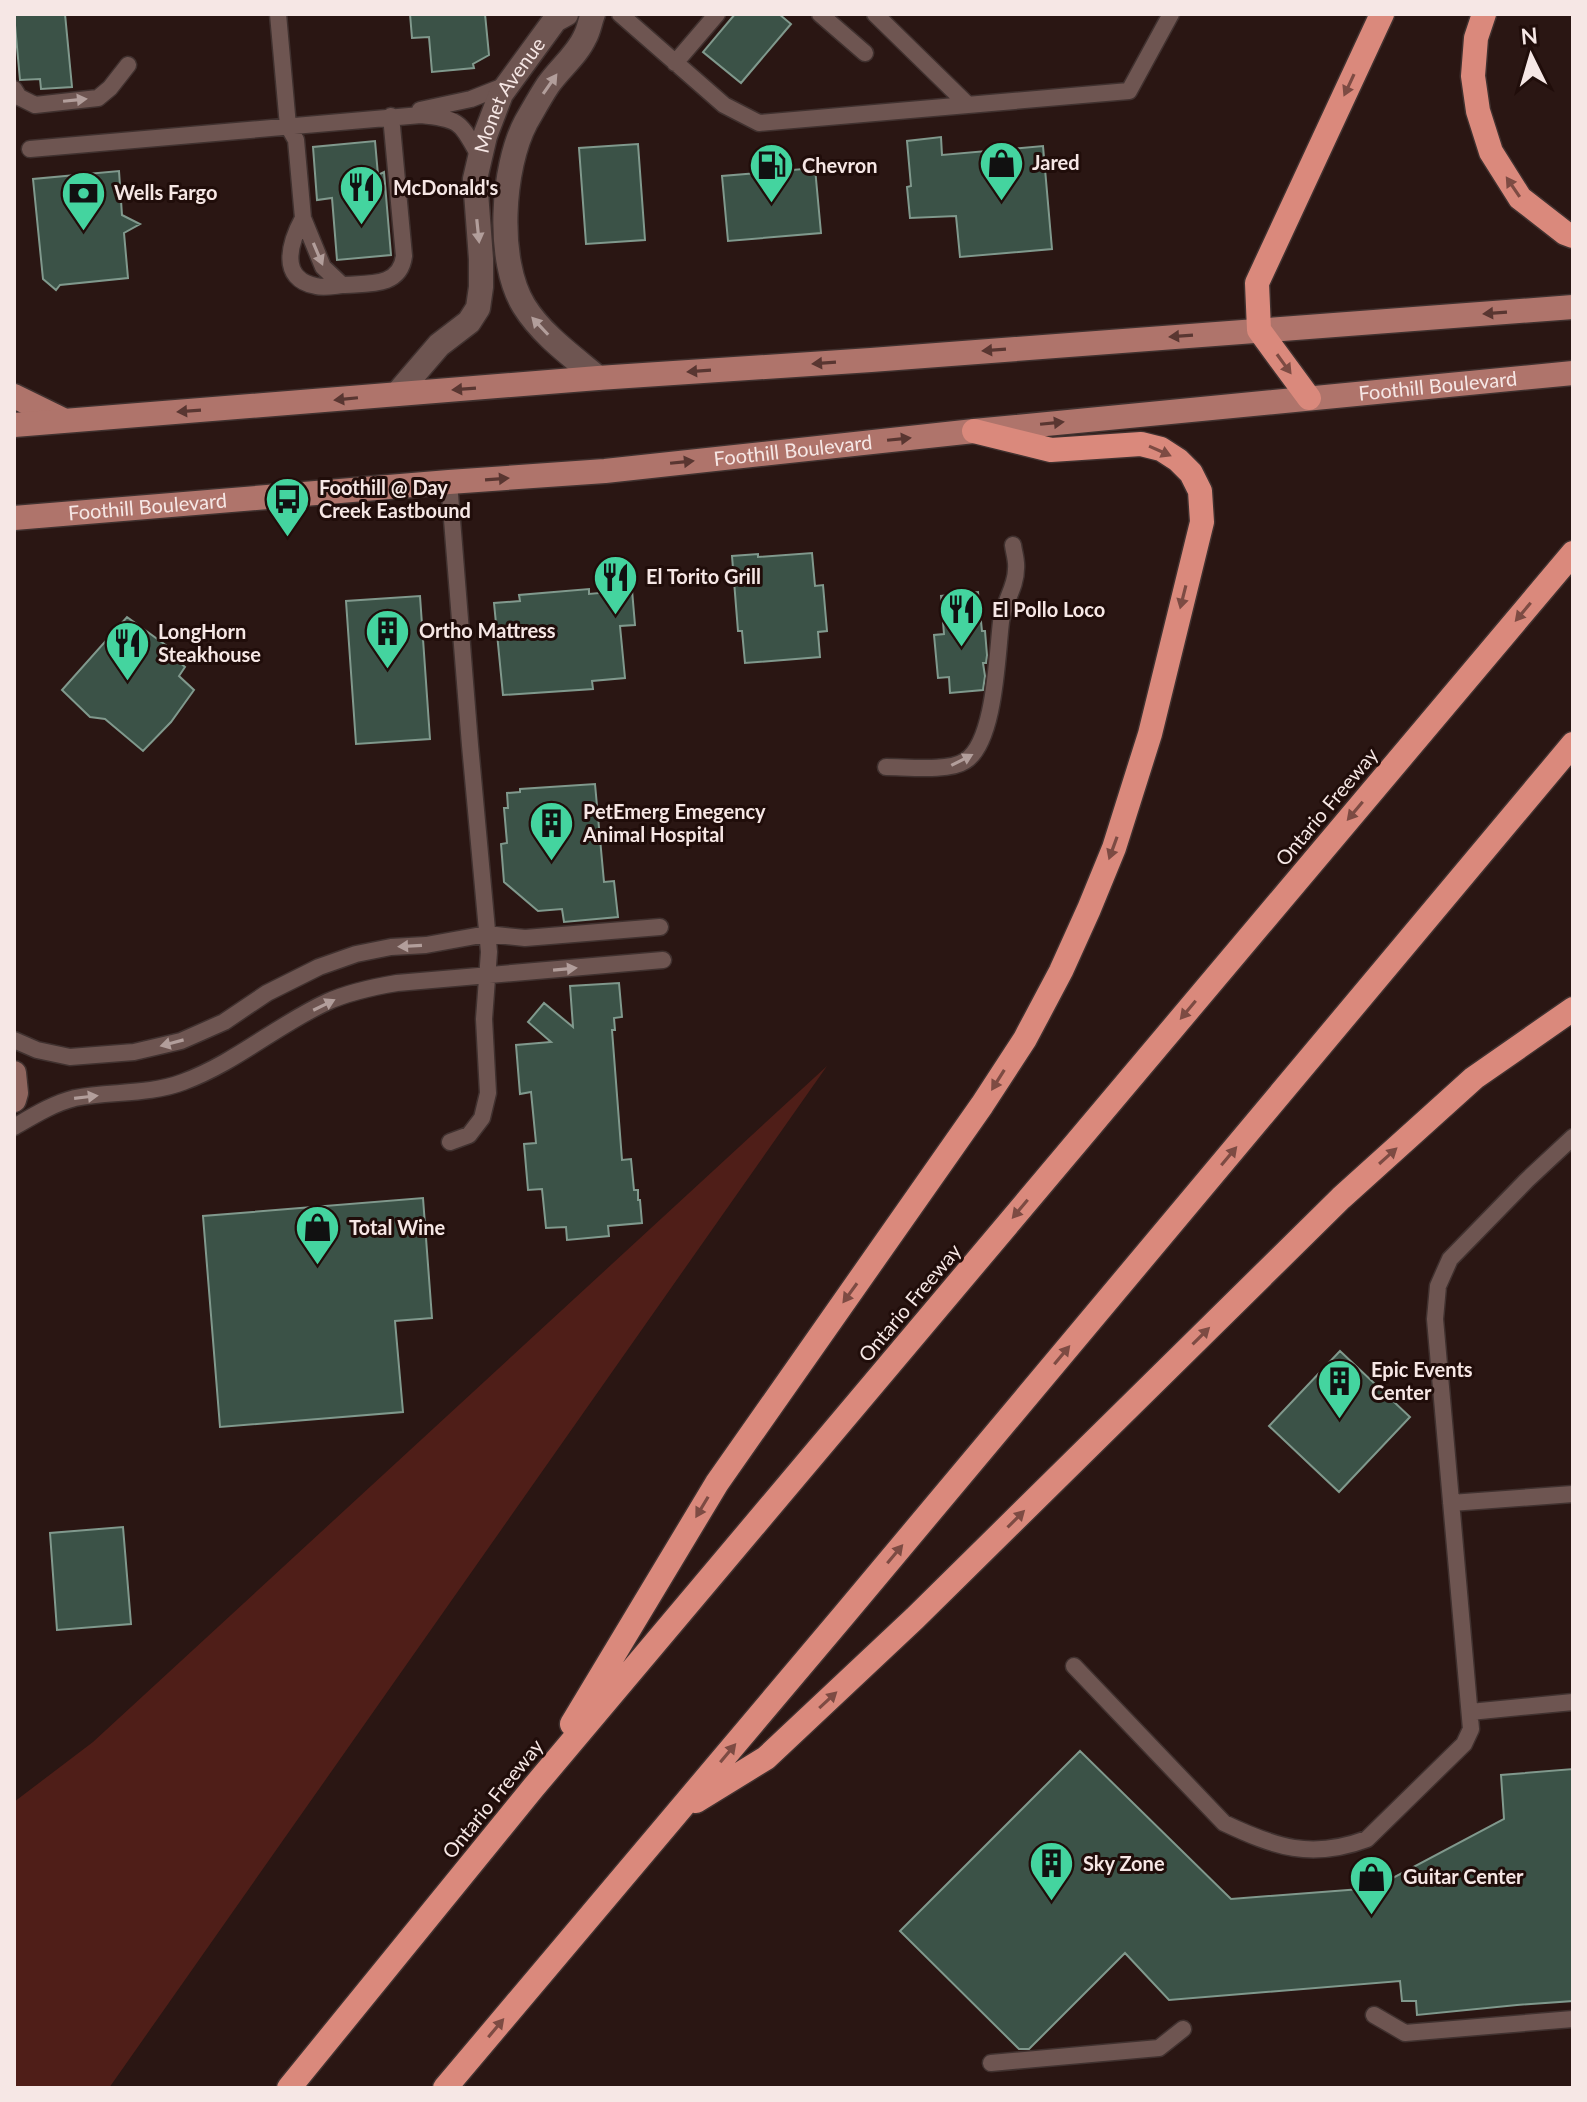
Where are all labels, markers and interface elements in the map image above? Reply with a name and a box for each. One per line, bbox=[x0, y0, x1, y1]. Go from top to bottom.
north arrow bbox=[1491, 16, 1571, 96]
text: N bbox=[1520, 21, 1539, 50]
street label: Monet Avenue bbox=[468, 32, 549, 155]
one-way arrow bbox=[1342, 73, 1356, 96]
one-way arrow bbox=[542, 74, 557, 95]
one-way arrow bbox=[63, 94, 88, 107]
shop icon: Jared bbox=[977, 139, 1025, 202]
fuel station icon: Chevron bbox=[747, 142, 795, 205]
place label: Jared bbox=[1032, 150, 1080, 174]
place label: Chevron bbox=[802, 153, 877, 177]
restaurant icon: McDonald's bbox=[338, 164, 386, 227]
bank icon: Wells Fargo bbox=[59, 169, 107, 232]
place label: McDonald's bbox=[393, 175, 498, 199]
one-way arrow bbox=[1506, 177, 1521, 198]
place label: Wells Fargo bbox=[114, 180, 217, 204]
one-way arrow bbox=[472, 219, 485, 244]
one-way arrow bbox=[311, 242, 324, 266]
one-way arrow bbox=[1482, 307, 1507, 320]
one-way arrow bbox=[532, 316, 549, 336]
one-way arrow bbox=[1168, 330, 1193, 343]
one-way arrow bbox=[981, 344, 1006, 357]
one-way arrow bbox=[1276, 353, 1292, 374]
one-way arrow bbox=[811, 357, 836, 370]
one-way arrow bbox=[686, 365, 711, 378]
street label: Foothill Boulevard bbox=[1357, 365, 1518, 405]
one-way arrow bbox=[451, 382, 476, 395]
one-way arrow bbox=[333, 392, 358, 405]
one-way arrow bbox=[176, 405, 201, 418]
one-way arrow bbox=[1040, 417, 1065, 430]
street label: Foothill Boulevard bbox=[712, 429, 873, 470]
one-way arrow bbox=[887, 432, 912, 445]
one-way arrow bbox=[1149, 445, 1172, 458]
one-way arrow bbox=[670, 456, 695, 469]
one-way arrow bbox=[485, 472, 510, 485]
bus stop icon: Foothill @ Day Creek Eastbound bbox=[264, 475, 312, 538]
place label: Foothill @ Day Creek Eastbound bbox=[319, 475, 471, 522]
street label: Foothill Boulevard bbox=[67, 487, 228, 524]
restaurant icon: El Torito Grill bbox=[591, 553, 639, 616]
place label: El Torito Grill bbox=[646, 564, 761, 588]
one-way arrow bbox=[1176, 585, 1189, 610]
restaurant icon: El Pollo Loco bbox=[937, 586, 985, 649]
place label: El Pollo Loco bbox=[992, 597, 1105, 621]
one-way arrow bbox=[1515, 602, 1532, 622]
building icon: Ortho Mattress bbox=[364, 607, 412, 670]
place label: Ortho Mattress bbox=[419, 618, 556, 642]
place label: LongHorn Steakhouse bbox=[158, 619, 261, 666]
restaurant icon: LongHorn Steakhouse bbox=[103, 620, 151, 683]
street label: Ontario Freeway bbox=[1270, 742, 1383, 870]
one-way arrow bbox=[951, 753, 974, 767]
building icon: PetEmerg Emegency Animal Hospital bbox=[528, 799, 576, 862]
place label: PetEmerg Emegency Animal Hospital bbox=[582, 799, 766, 846]
one-way arrow bbox=[1347, 801, 1364, 821]
one-way arrow bbox=[1106, 836, 1119, 860]
one-way arrow bbox=[397, 940, 422, 953]
one-way arrow bbox=[553, 963, 578, 976]
one-way arrow bbox=[312, 998, 335, 1012]
one-way arrow bbox=[1180, 1000, 1197, 1020]
one-way arrow bbox=[160, 1037, 185, 1049]
one-way arrow bbox=[992, 1069, 1006, 1091]
one-way arrow bbox=[73, 1090, 98, 1103]
one-way arrow bbox=[1220, 1146, 1237, 1166]
one-way arrow bbox=[1377, 1148, 1397, 1165]
one-way arrow bbox=[1012, 1199, 1029, 1219]
shop icon: Total Wine bbox=[294, 1204, 342, 1267]
place label: Total Wine bbox=[349, 1215, 445, 1239]
street label: Ontario Freeway bbox=[853, 1238, 966, 1366]
one-way arrow bbox=[842, 1282, 858, 1303]
one-way arrow bbox=[1191, 1328, 1210, 1346]
one-way arrow bbox=[1053, 1345, 1070, 1365]
place label: Epic Events Center bbox=[1371, 1357, 1473, 1404]
building icon: Epic Events Center bbox=[1316, 1358, 1364, 1421]
one-way arrow bbox=[696, 1496, 710, 1518]
one-way arrow bbox=[1006, 1510, 1025, 1529]
one-way arrow bbox=[886, 1545, 903, 1565]
one-way arrow bbox=[819, 1691, 838, 1709]
street label: Ontario Freeway bbox=[437, 1733, 548, 1863]
one-way arrow bbox=[719, 1744, 736, 1764]
building icon: Sky Zone bbox=[1028, 1840, 1076, 1903]
place label: Sky Zone bbox=[1083, 1851, 1165, 1875]
shop icon: Guitar Center bbox=[1348, 1853, 1396, 1916]
place label: Guitar Center bbox=[1403, 1864, 1524, 1888]
one-way arrow bbox=[487, 2019, 504, 2039]

